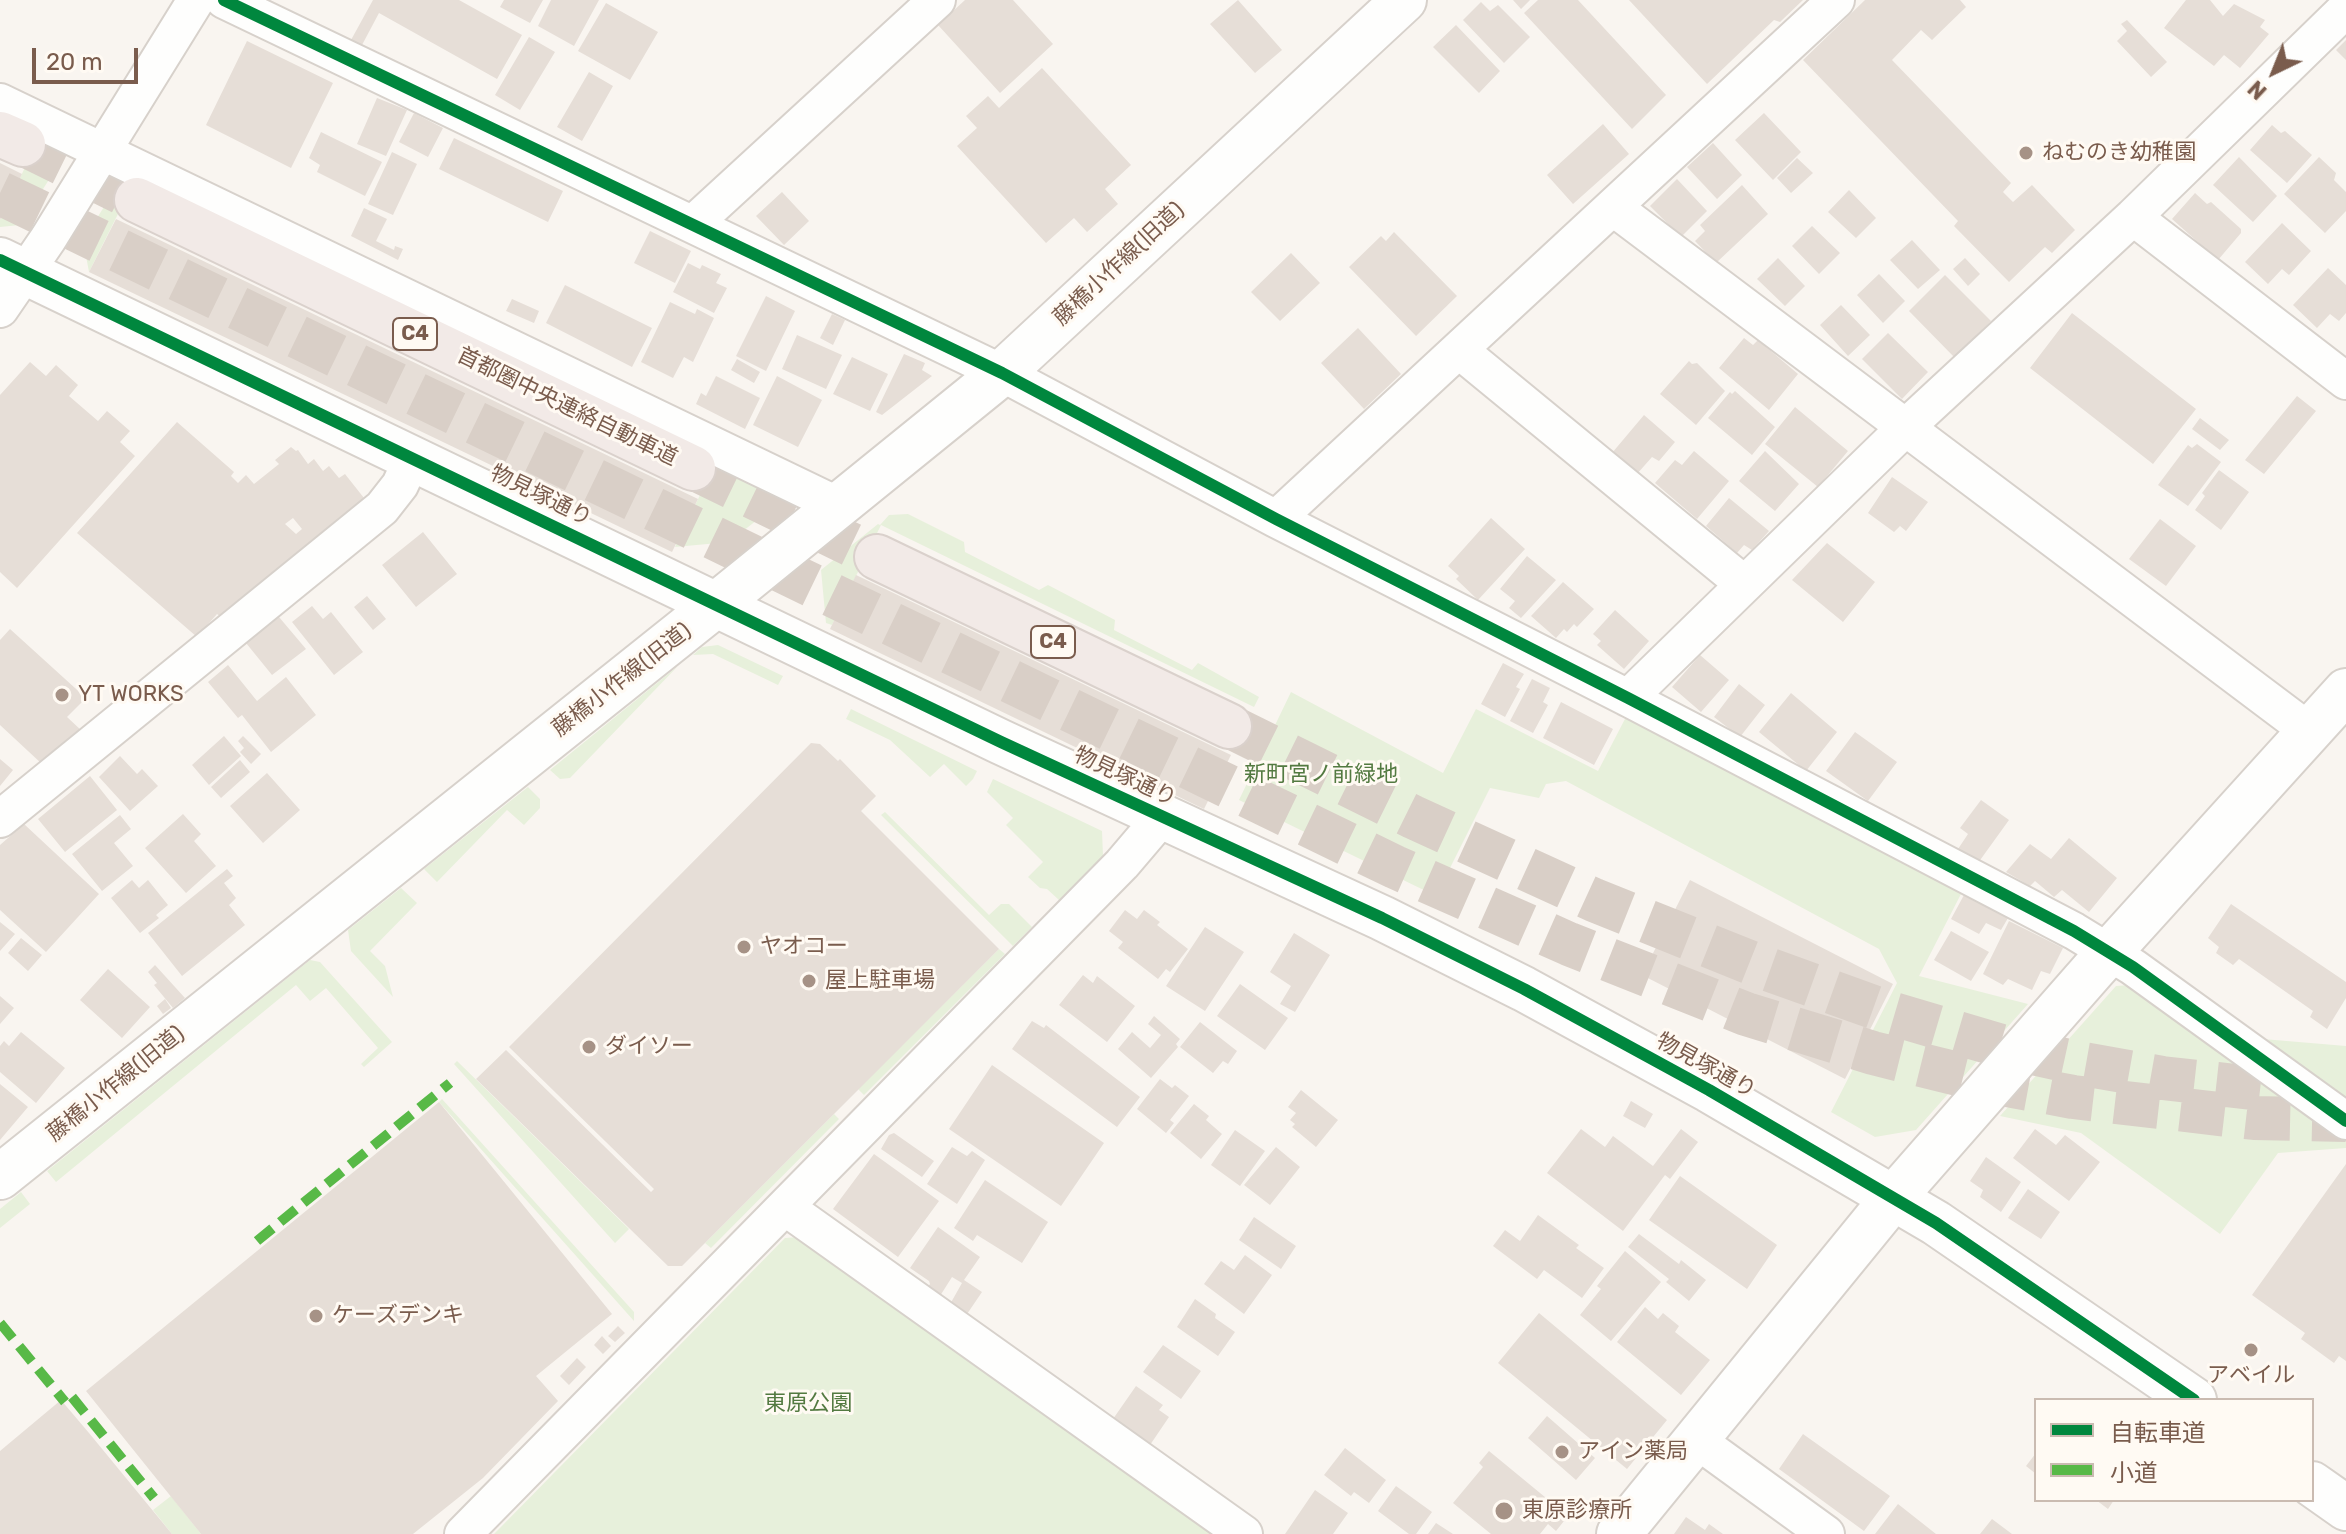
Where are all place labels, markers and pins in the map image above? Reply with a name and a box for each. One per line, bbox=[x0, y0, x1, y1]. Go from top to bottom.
place label: ねむのき幼稚園 bbox=[2042, 140, 2196, 166]
marker: ねむのき幼稚園 bbox=[2017, 144, 2035, 162]
place label: YT WORKS bbox=[78, 682, 184, 708]
marker: YT WORKS bbox=[53, 686, 71, 704]
place label: ヤオコー bbox=[760, 934, 848, 960]
marker: ヤオコー bbox=[735, 938, 753, 956]
place label: 屋上駐車場 bbox=[825, 968, 935, 994]
marker: 屋上駐車場 bbox=[800, 972, 818, 990]
place label: ダイソー bbox=[605, 1034, 693, 1060]
marker: ダイソー bbox=[580, 1038, 598, 1056]
place label: ケーズデンキ bbox=[332, 1303, 464, 1329]
marker: ケーズデンキ bbox=[307, 1307, 325, 1325]
marker: アベイル bbox=[2242, 1341, 2260, 1359]
place label: アベイル bbox=[2207, 1363, 2295, 1389]
place label: アイン薬局 bbox=[1578, 1439, 1688, 1465]
marker: アイン薬局 bbox=[1553, 1443, 1571, 1461]
place label: 東原診療所 bbox=[1522, 1498, 1632, 1524]
marker: 東原診療所 bbox=[1493, 1500, 1515, 1522]

